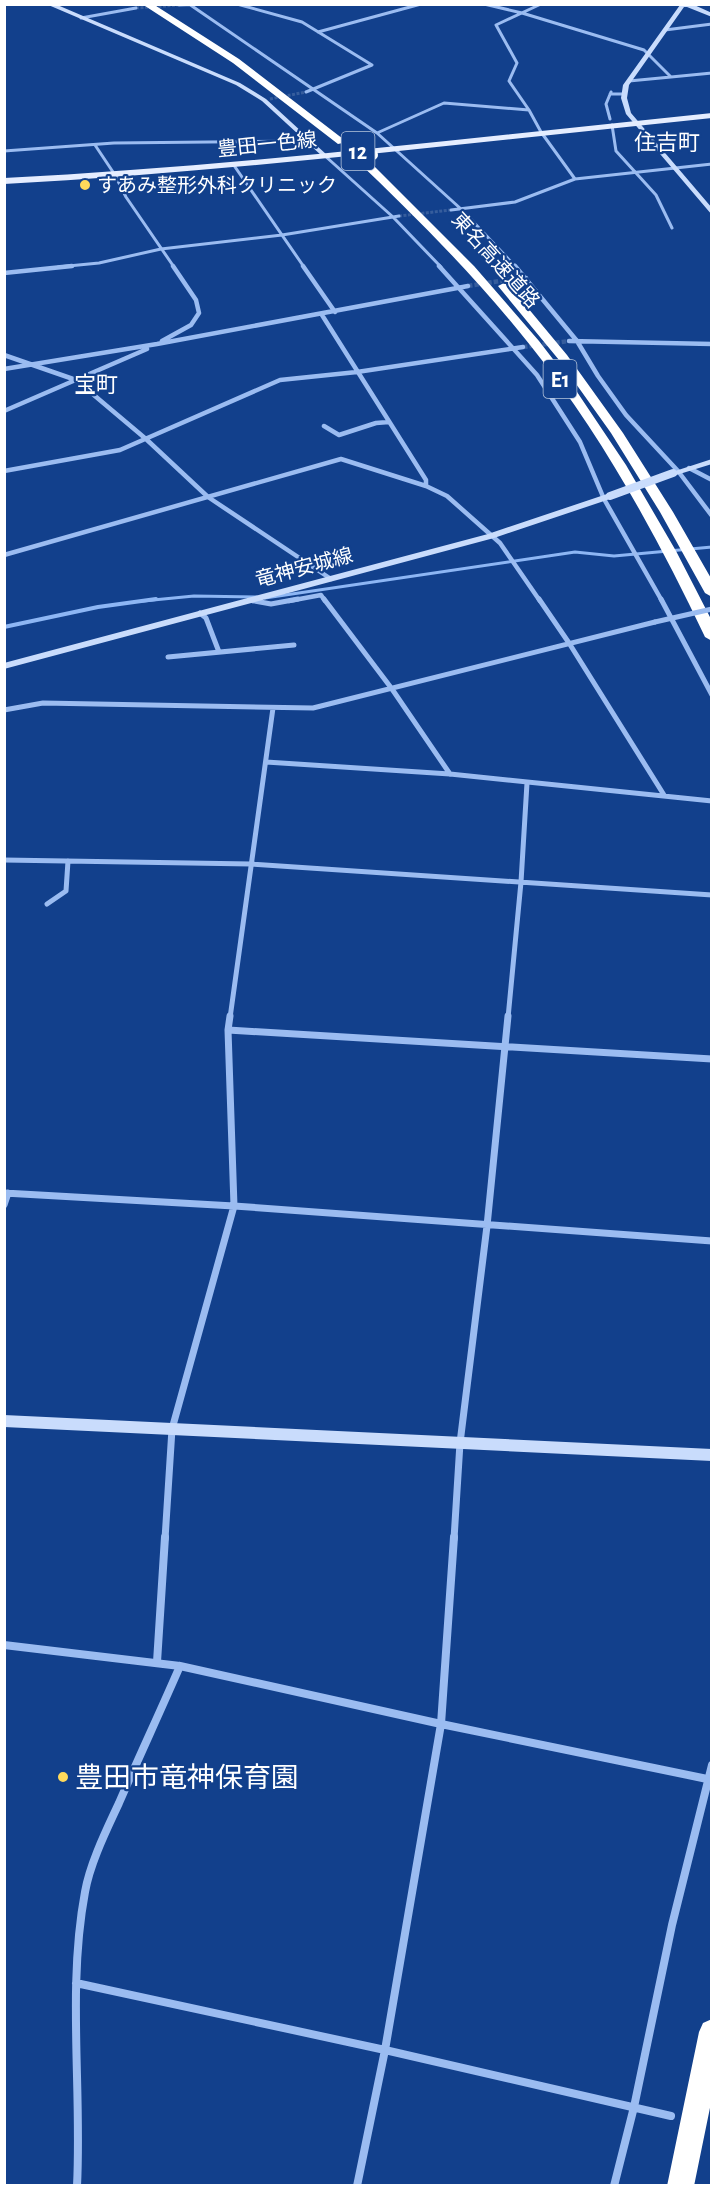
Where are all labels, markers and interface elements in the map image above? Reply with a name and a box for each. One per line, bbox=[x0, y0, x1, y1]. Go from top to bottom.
street label: 豊田一色線 bbox=[216, 128, 318, 160]
district label: 住吉町 bbox=[634, 131, 700, 154]
road number: 12 bbox=[342, 132, 374, 170]
place label: すあみ整形外科クリニック bbox=[97, 175, 337, 196]
marker: すあみ整形外科クリニック bbox=[78, 178, 92, 192]
street label: 東名高速道路 bbox=[448, 208, 544, 312]
road number: E1 bbox=[544, 360, 576, 398]
district label: 宝町 bbox=[74, 373, 118, 396]
street label: 竜神安城線 bbox=[253, 543, 355, 591]
place label: 豊田市竜神保育園 bbox=[75, 1763, 299, 1793]
marker: 豊田市竜神保育園 bbox=[56, 1770, 70, 1784]

